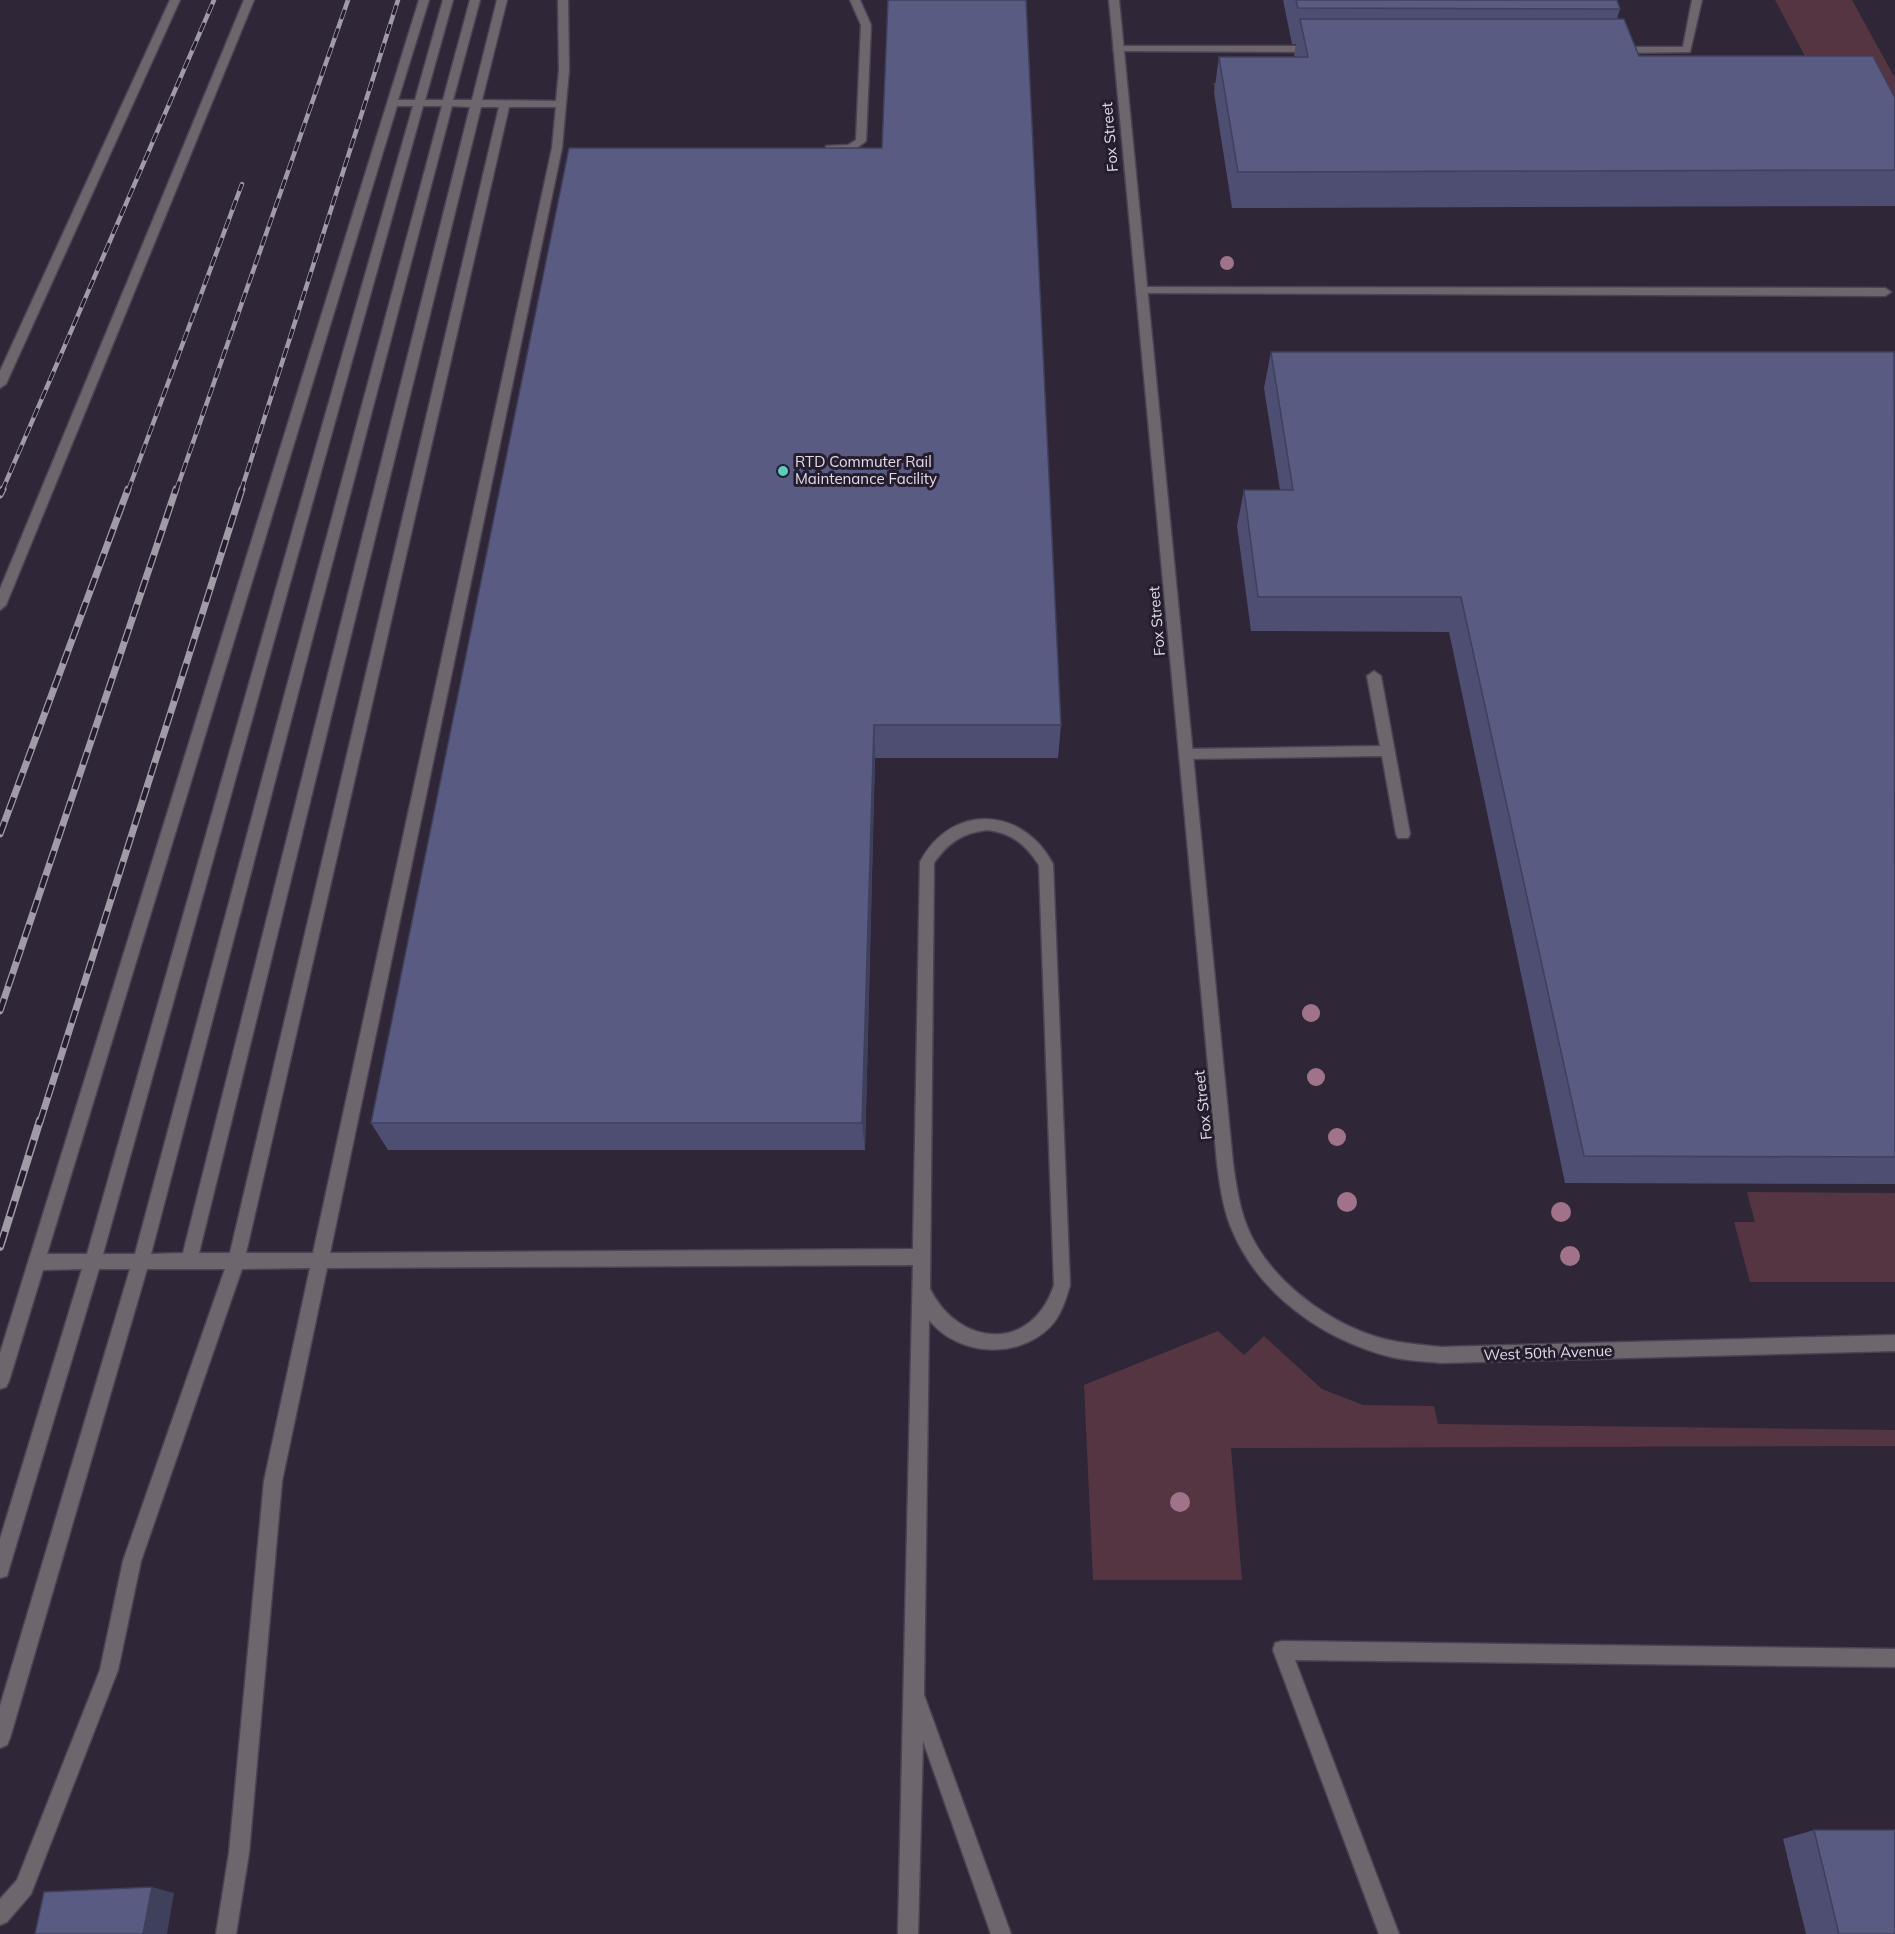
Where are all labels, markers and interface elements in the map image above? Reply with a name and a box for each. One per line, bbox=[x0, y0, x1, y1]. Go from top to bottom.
street label: Fox Street bbox=[1097, 101, 1122, 173]
place label: RTD Commuter Rail Maintenance Facility bbox=[795, 452, 937, 488]
marker: RTD Commuter Rail Maintenance Facility bbox=[776, 464, 790, 478]
street label: Fox Street bbox=[1144, 585, 1169, 657]
street label: Fox Street bbox=[1189, 1069, 1216, 1141]
street label: West 50th Avenue bbox=[1483, 1341, 1613, 1364]

